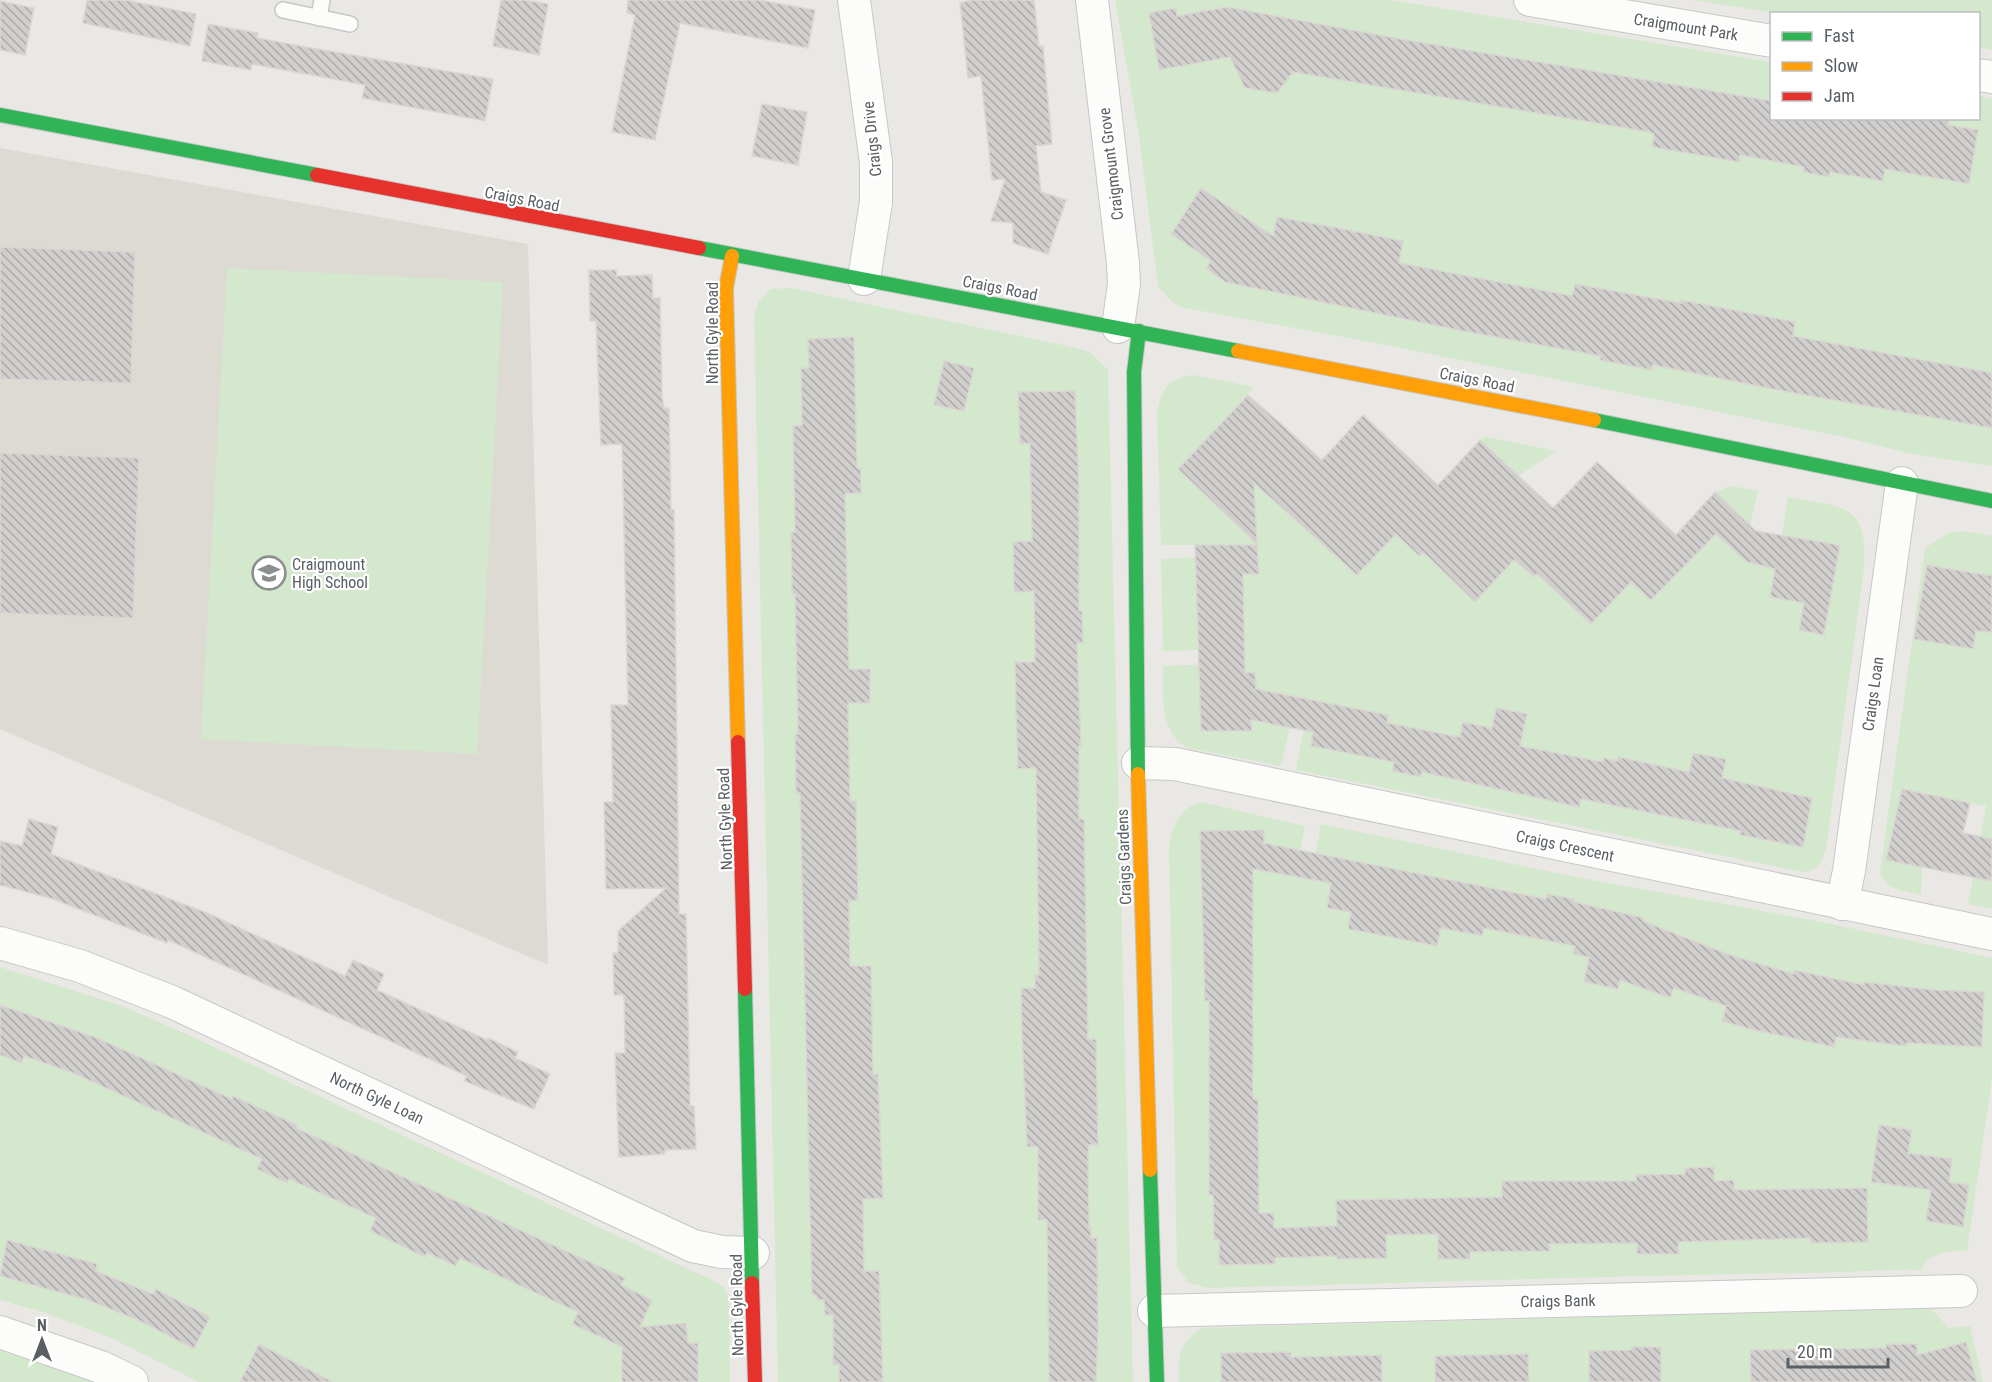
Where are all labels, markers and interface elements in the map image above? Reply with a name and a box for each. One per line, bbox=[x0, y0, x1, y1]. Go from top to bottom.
street label: Craigmount Park bbox=[1632, 9, 1740, 45]
legend bbox=[1770, 12, 1980, 120]
text: Fast bbox=[1824, 25, 1855, 46]
text: Slow bbox=[1824, 55, 1859, 76]
text: Jam bbox=[1824, 85, 1855, 106]
street label: Craigs Drive bbox=[859, 100, 885, 178]
street label: Craigmount Grove bbox=[1095, 107, 1127, 221]
street label: Craigs Road bbox=[483, 182, 561, 216]
street label: Craigs Road bbox=[961, 271, 1039, 305]
street label: North Gyle Road bbox=[703, 282, 722, 384]
street label: Craigs Road bbox=[1438, 363, 1516, 397]
school or university icon: Craigmount High School bbox=[251, 555, 287, 591]
place label: Craigmount High School bbox=[292, 555, 368, 592]
street label: Craigs Loan bbox=[1858, 656, 1888, 732]
street label: North Gyle Road bbox=[714, 767, 736, 871]
street label: Craigs Gardens bbox=[1113, 809, 1135, 905]
street label: Craigs Crescent bbox=[1514, 826, 1616, 866]
street label: North Gyle Loan bbox=[327, 1068, 427, 1128]
street label: North Gyle Road bbox=[727, 1254, 747, 1356]
street label: Craigs Bank bbox=[1520, 1291, 1597, 1311]
north arrow bbox=[12, 1310, 72, 1370]
text: N bbox=[37, 1316, 47, 1335]
scale bar bbox=[1788, 1331, 1888, 1369]
text: 20 m bbox=[1797, 1341, 1832, 1362]

